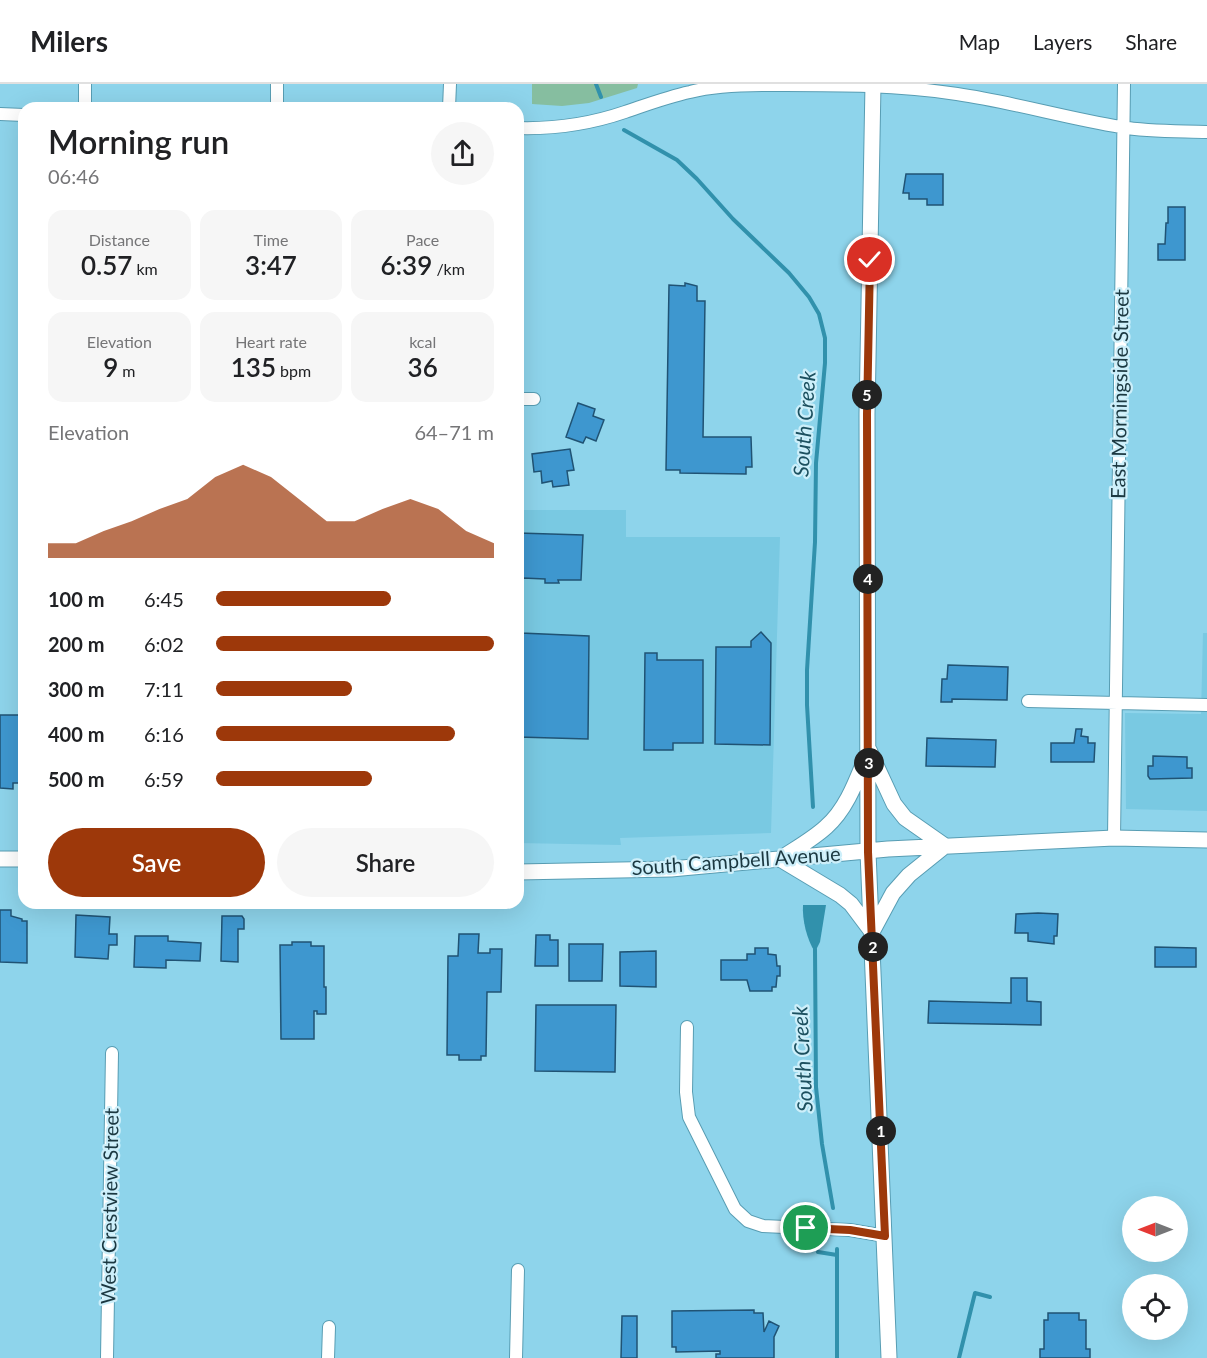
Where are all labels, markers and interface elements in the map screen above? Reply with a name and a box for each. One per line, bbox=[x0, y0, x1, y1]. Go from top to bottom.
text: Milers bbox=[30, 24, 108, 58]
text: Map bbox=[959, 29, 1000, 54]
text: Layers bbox=[1033, 29, 1092, 54]
text: Share bbox=[1125, 29, 1177, 54]
text: Morning run bbox=[48, 121, 229, 161]
button: share bbox=[431, 122, 494, 185]
text: 06:46 bbox=[48, 164, 99, 188]
text: Distance bbox=[89, 230, 150, 249]
text: Time bbox=[254, 230, 288, 249]
text: Pace bbox=[406, 230, 439, 249]
pin bbox=[844, 234, 895, 285]
icon: check bbox=[853, 243, 886, 276]
text: 0.57 bbox=[81, 249, 132, 281]
text: 3:47 bbox=[245, 249, 297, 281]
text: 6:39 bbox=[380, 249, 432, 281]
text: km bbox=[132, 259, 158, 278]
text: /km bbox=[432, 259, 465, 278]
street label: East Morningside Street bbox=[1105, 289, 1133, 499]
text: Elevation bbox=[87, 332, 152, 351]
text: Heart rate bbox=[235, 332, 307, 351]
text: kcal bbox=[409, 332, 436, 351]
text: 9 bbox=[103, 351, 118, 383]
text: 135 bbox=[231, 351, 276, 383]
text: 36 bbox=[408, 351, 438, 383]
text: m bbox=[118, 361, 136, 380]
text: bpm bbox=[276, 361, 311, 380]
water label: South Creek bbox=[787, 369, 820, 478]
pin: 5 bbox=[852, 380, 882, 410]
text: 5 bbox=[862, 385, 872, 404]
text: Elevation bbox=[48, 420, 129, 444]
text: 64–71 m bbox=[414, 420, 494, 444]
pin: 4 bbox=[853, 564, 883, 594]
text: 4 bbox=[863, 569, 873, 588]
text: 100 m bbox=[48, 587, 104, 611]
text: 6:45 bbox=[144, 587, 184, 611]
text: 200 m bbox=[48, 632, 104, 656]
text: 6:02 bbox=[144, 632, 184, 656]
text: 300 m bbox=[48, 677, 104, 701]
text: 7:11 bbox=[144, 677, 184, 701]
text: 400 m bbox=[48, 722, 104, 746]
text: 6:16 bbox=[144, 722, 184, 746]
pin: 3 bbox=[854, 748, 884, 778]
text: 3 bbox=[864, 753, 874, 772]
text: 500 m bbox=[48, 767, 104, 791]
text: 6:59 bbox=[144, 767, 184, 791]
button: Save bbox=[48, 828, 265, 897]
button: Share bbox=[277, 828, 494, 897]
street label: South Campbell Avenue bbox=[631, 841, 841, 879]
pin: 2 bbox=[858, 932, 888, 962]
text: 2 bbox=[868, 937, 878, 956]
water label: South Creek bbox=[786, 1005, 817, 1113]
street label: West Crestview Street bbox=[95, 1108, 123, 1304]
pin: 1 bbox=[866, 1116, 896, 1146]
text: 1 bbox=[876, 1121, 886, 1140]
north arrow bbox=[1122, 1196, 1188, 1262]
map controls bbox=[1122, 1196, 1188, 1340]
pin bbox=[780, 1202, 831, 1253]
icon: arrive bbox=[789, 1211, 822, 1244]
button: locate bbox=[1122, 1274, 1188, 1340]

